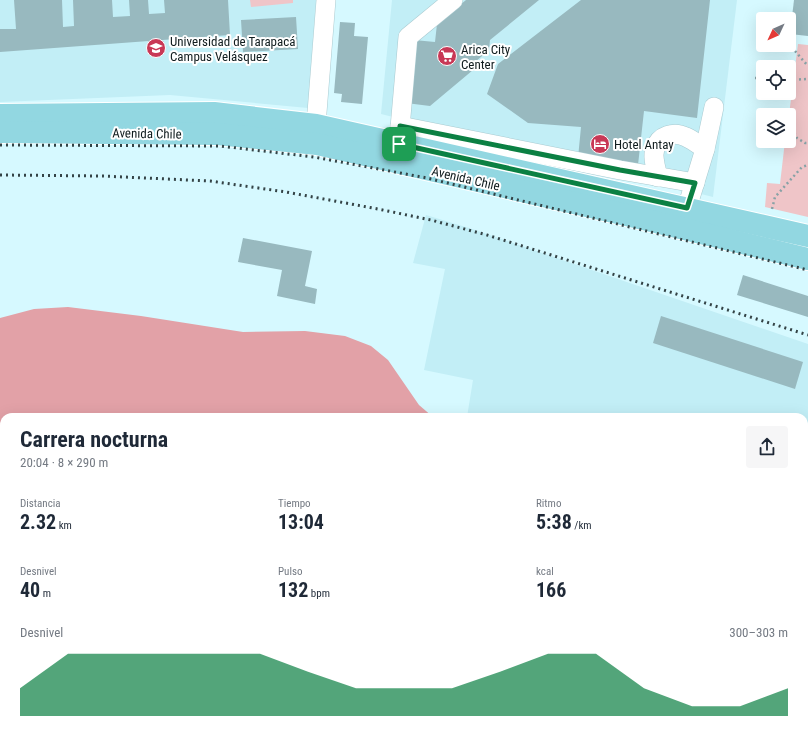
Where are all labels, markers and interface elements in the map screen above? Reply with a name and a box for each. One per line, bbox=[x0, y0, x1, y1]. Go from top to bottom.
north arrow bbox=[756, 12, 796, 52]
map controls bbox=[756, 12, 796, 148]
place label: Universidad de Tarapacá Campus Velásquez bbox=[170, 34, 296, 64]
school or university icon: Universidad de Tarapacá Campus Velásquez bbox=[145, 37, 167, 59]
place label: Arica City Center bbox=[461, 42, 511, 72]
supermarket icon: Arica City Center bbox=[436, 45, 458, 67]
button: locate bbox=[756, 60, 796, 100]
button: layers bbox=[756, 108, 796, 148]
street label: Avenida Chile bbox=[112, 125, 182, 142]
pin bbox=[382, 127, 416, 161]
icon: arrive bbox=[388, 133, 410, 155]
hotel icon: Hotel Antay bbox=[589, 133, 611, 155]
place label: Hotel Antay bbox=[614, 137, 674, 152]
street label: Avenida Chile bbox=[430, 163, 501, 194]
button: share bbox=[746, 426, 788, 468]
text: Carrera nocturna bbox=[20, 427, 168, 452]
text: 20:04 · 8 × 290 m bbox=[20, 455, 108, 470]
text: Distancia bbox=[20, 497, 61, 510]
text: Tiempo bbox=[278, 497, 311, 510]
text: Ritmo bbox=[536, 497, 561, 510]
text: 2.32 bbox=[20, 510, 56, 534]
text: 13:04 bbox=[278, 510, 324, 534]
text: 5:38 bbox=[536, 510, 572, 534]
text: km bbox=[56, 519, 72, 532]
text: /km bbox=[572, 519, 592, 532]
text: Desnivel bbox=[20, 565, 57, 578]
text: Pulso bbox=[278, 565, 302, 578]
text: kcal bbox=[536, 565, 554, 578]
text: 40 bbox=[20, 578, 40, 602]
text: 132 bbox=[278, 578, 308, 602]
text: 166 bbox=[536, 578, 566, 602]
text: m bbox=[40, 587, 51, 600]
text: bpm bbox=[308, 587, 330, 600]
text: Desnivel bbox=[20, 625, 63, 640]
text: 300–303 m bbox=[729, 625, 788, 640]

